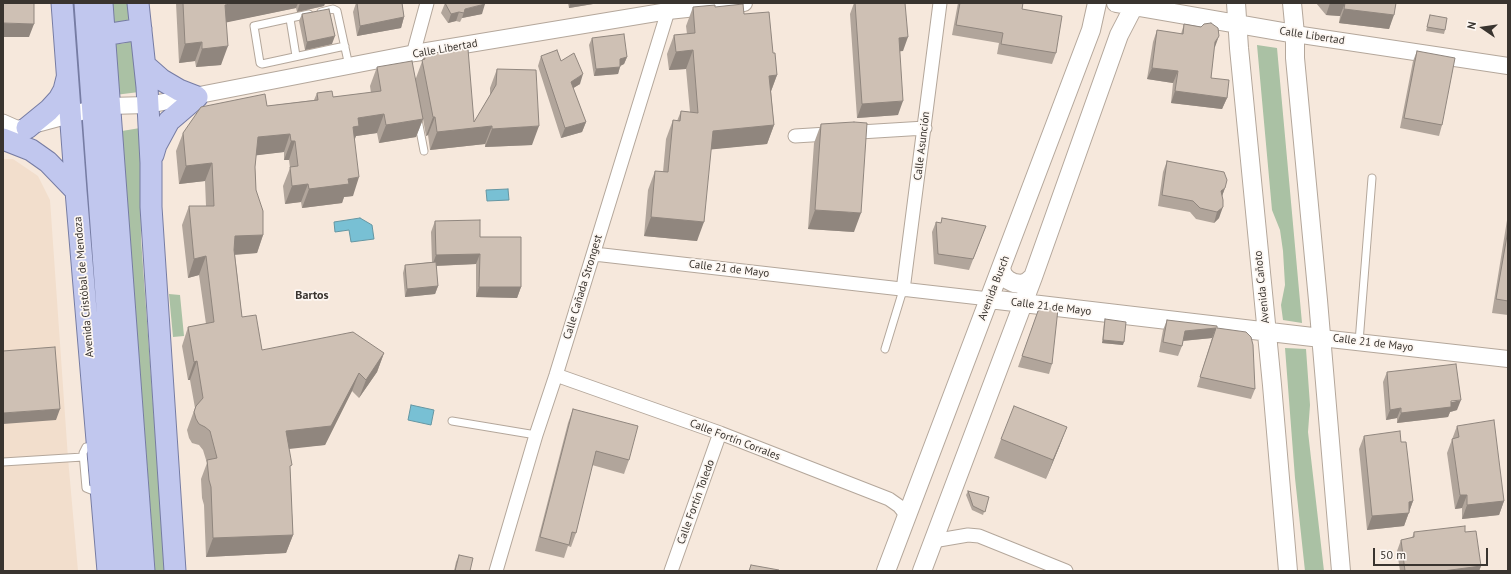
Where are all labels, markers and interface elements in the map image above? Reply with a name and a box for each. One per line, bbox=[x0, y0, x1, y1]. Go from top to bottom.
north arrow bbox=[1463, 8, 1503, 48]
text: N bbox=[1464, 20, 1479, 30]
street label: Calle Libertad bbox=[1278, 24, 1346, 48]
street label: Calle Libertad bbox=[411, 37, 479, 61]
street label: Calle Asunción bbox=[911, 111, 933, 181]
street label: Avenida Cristóbal de Mendoza bbox=[71, 216, 97, 358]
street label: Calle Cañada Strongest bbox=[561, 233, 605, 341]
street label: Avenida Cañoto bbox=[1252, 250, 1272, 324]
street label: Avenida Busch bbox=[976, 254, 1012, 322]
street label: Calle 21 de Mayo bbox=[688, 258, 770, 280]
district label: Bartos bbox=[295, 289, 329, 303]
street label: Calle 21 de Mayo bbox=[1010, 296, 1092, 318]
street label: Calle 21 de Mayo bbox=[1332, 332, 1414, 354]
street label: Calle Fortín Corrales bbox=[688, 417, 782, 463]
street label: Calle Fortín Toledo bbox=[675, 458, 717, 546]
scale bar bbox=[1375, 540, 1490, 566]
text: 50 m bbox=[1380, 547, 1406, 562]

